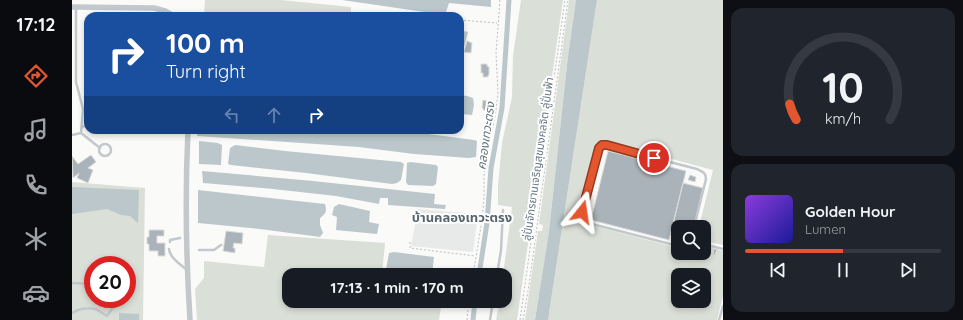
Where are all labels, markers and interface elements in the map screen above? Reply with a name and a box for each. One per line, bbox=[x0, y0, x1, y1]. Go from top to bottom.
text: 17:12 bbox=[16, 13, 56, 36]
text: 100 m bbox=[166, 25, 245, 60]
icon: right bbox=[100, 28, 152, 80]
text: Turn right bbox=[166, 60, 246, 83]
text: 10 bbox=[822, 61, 864, 113]
icon: directions bbox=[22, 62, 50, 90]
street label: ลู่ปั่นจักรยานเจริญสุขมงคลจิต ลู่ปั่นฟ้า bbox=[519, 76, 556, 242]
water label: คลองเทวะตรง bbox=[473, 101, 498, 171]
icon: left bbox=[221, 104, 243, 126]
icon: ahead bbox=[263, 104, 285, 126]
icon: right bbox=[305, 104, 327, 126]
text: km/h bbox=[825, 110, 861, 128]
icon: music bbox=[22, 116, 50, 144]
pin bbox=[637, 141, 671, 175]
icon: arrive bbox=[643, 147, 665, 169]
icon: phone bbox=[22, 171, 50, 199]
position arrow bbox=[561, 191, 603, 233]
text: Golden Hour bbox=[805, 202, 896, 221]
district label: บ้านคลองเทวะตรง bbox=[412, 209, 512, 225]
map controls bbox=[671, 220, 711, 308]
button: search bbox=[671, 220, 711, 260]
text: Lumen bbox=[805, 221, 846, 237]
icon: climate bbox=[22, 225, 50, 253]
speed limit sign: 20 bbox=[84, 256, 136, 308]
icon: previous bbox=[767, 259, 789, 281]
icon: pause bbox=[832, 259, 854, 281]
icon: next bbox=[897, 259, 919, 281]
button: layers bbox=[671, 268, 711, 308]
text: 17:13 · 1 min · 170 m bbox=[330, 278, 464, 297]
icon: car bbox=[22, 279, 50, 307]

